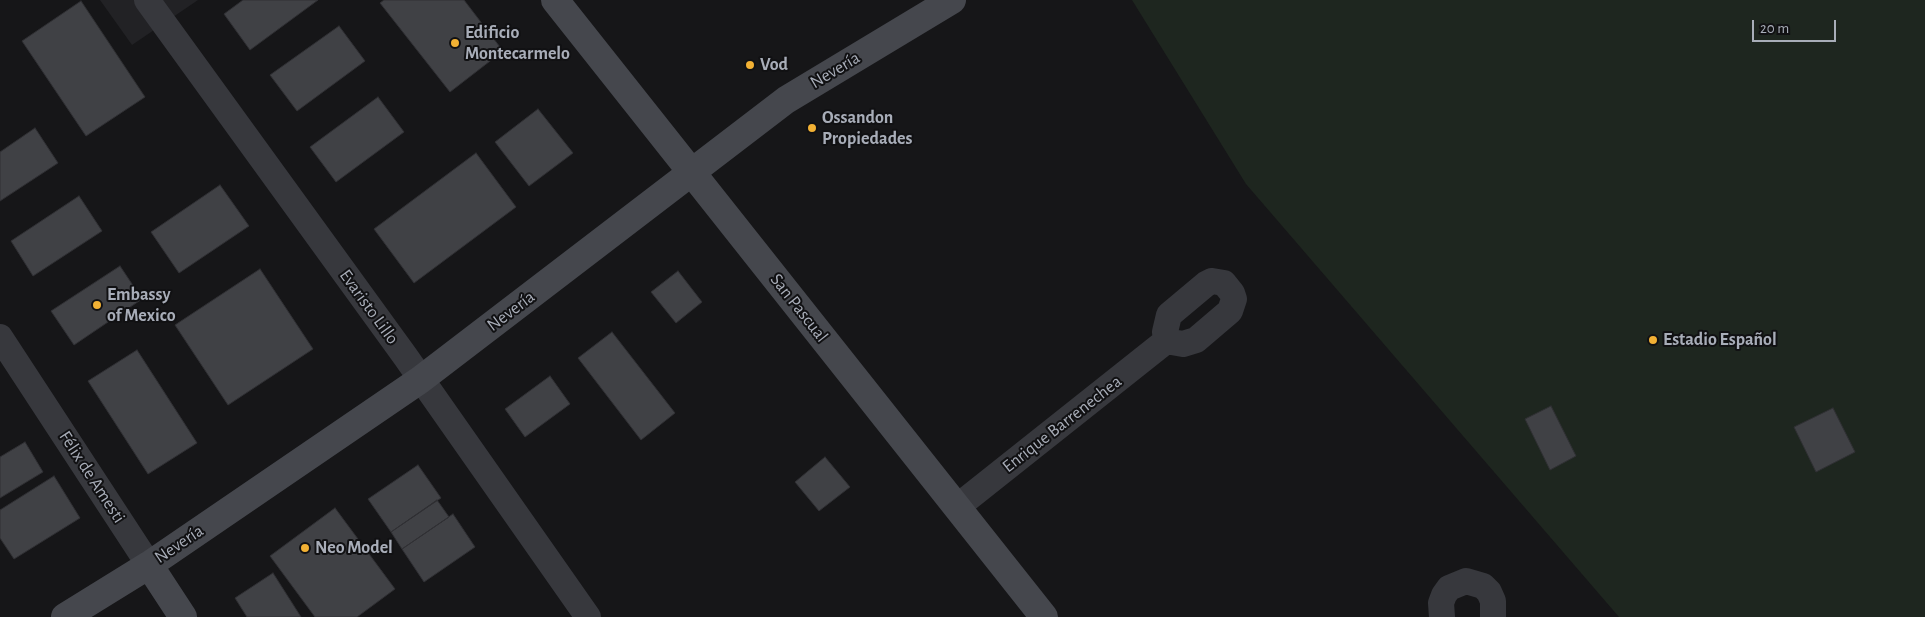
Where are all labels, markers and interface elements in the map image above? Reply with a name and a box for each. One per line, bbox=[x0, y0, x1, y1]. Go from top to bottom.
scale bar bbox=[1755, 10, 1839, 42]
text: 20 m bbox=[1760, 21, 1789, 36]
place label: Edificio Montecarmelo bbox=[465, 22, 570, 64]
marker: Edificio Montecarmelo bbox=[449, 37, 461, 49]
street label: Nevería bbox=[806, 47, 864, 93]
place label: Vod bbox=[760, 54, 788, 76]
marker: Vod bbox=[744, 59, 756, 71]
place label: Ossandon Propiedades bbox=[822, 107, 913, 150]
marker: Ossandon Propiedades bbox=[806, 122, 818, 134]
street label: Evaristo Lillo bbox=[335, 265, 403, 349]
street label: San Pascual bbox=[765, 269, 833, 347]
place label: Embassy of Mexico bbox=[107, 284, 176, 326]
street label: Nevería bbox=[483, 286, 539, 336]
marker: Embassy of Mexico bbox=[91, 299, 103, 311]
place label: Estadio Español bbox=[1663, 329, 1777, 351]
marker: Estadio Español bbox=[1647, 334, 1659, 346]
street label: Enrique Barrenechea bbox=[998, 371, 1126, 477]
street label: Félix de Amesti bbox=[54, 427, 130, 527]
street label: Nevería bbox=[150, 520, 208, 568]
place label: Neo Model bbox=[315, 537, 393, 559]
marker: Neo Model bbox=[299, 542, 311, 554]

